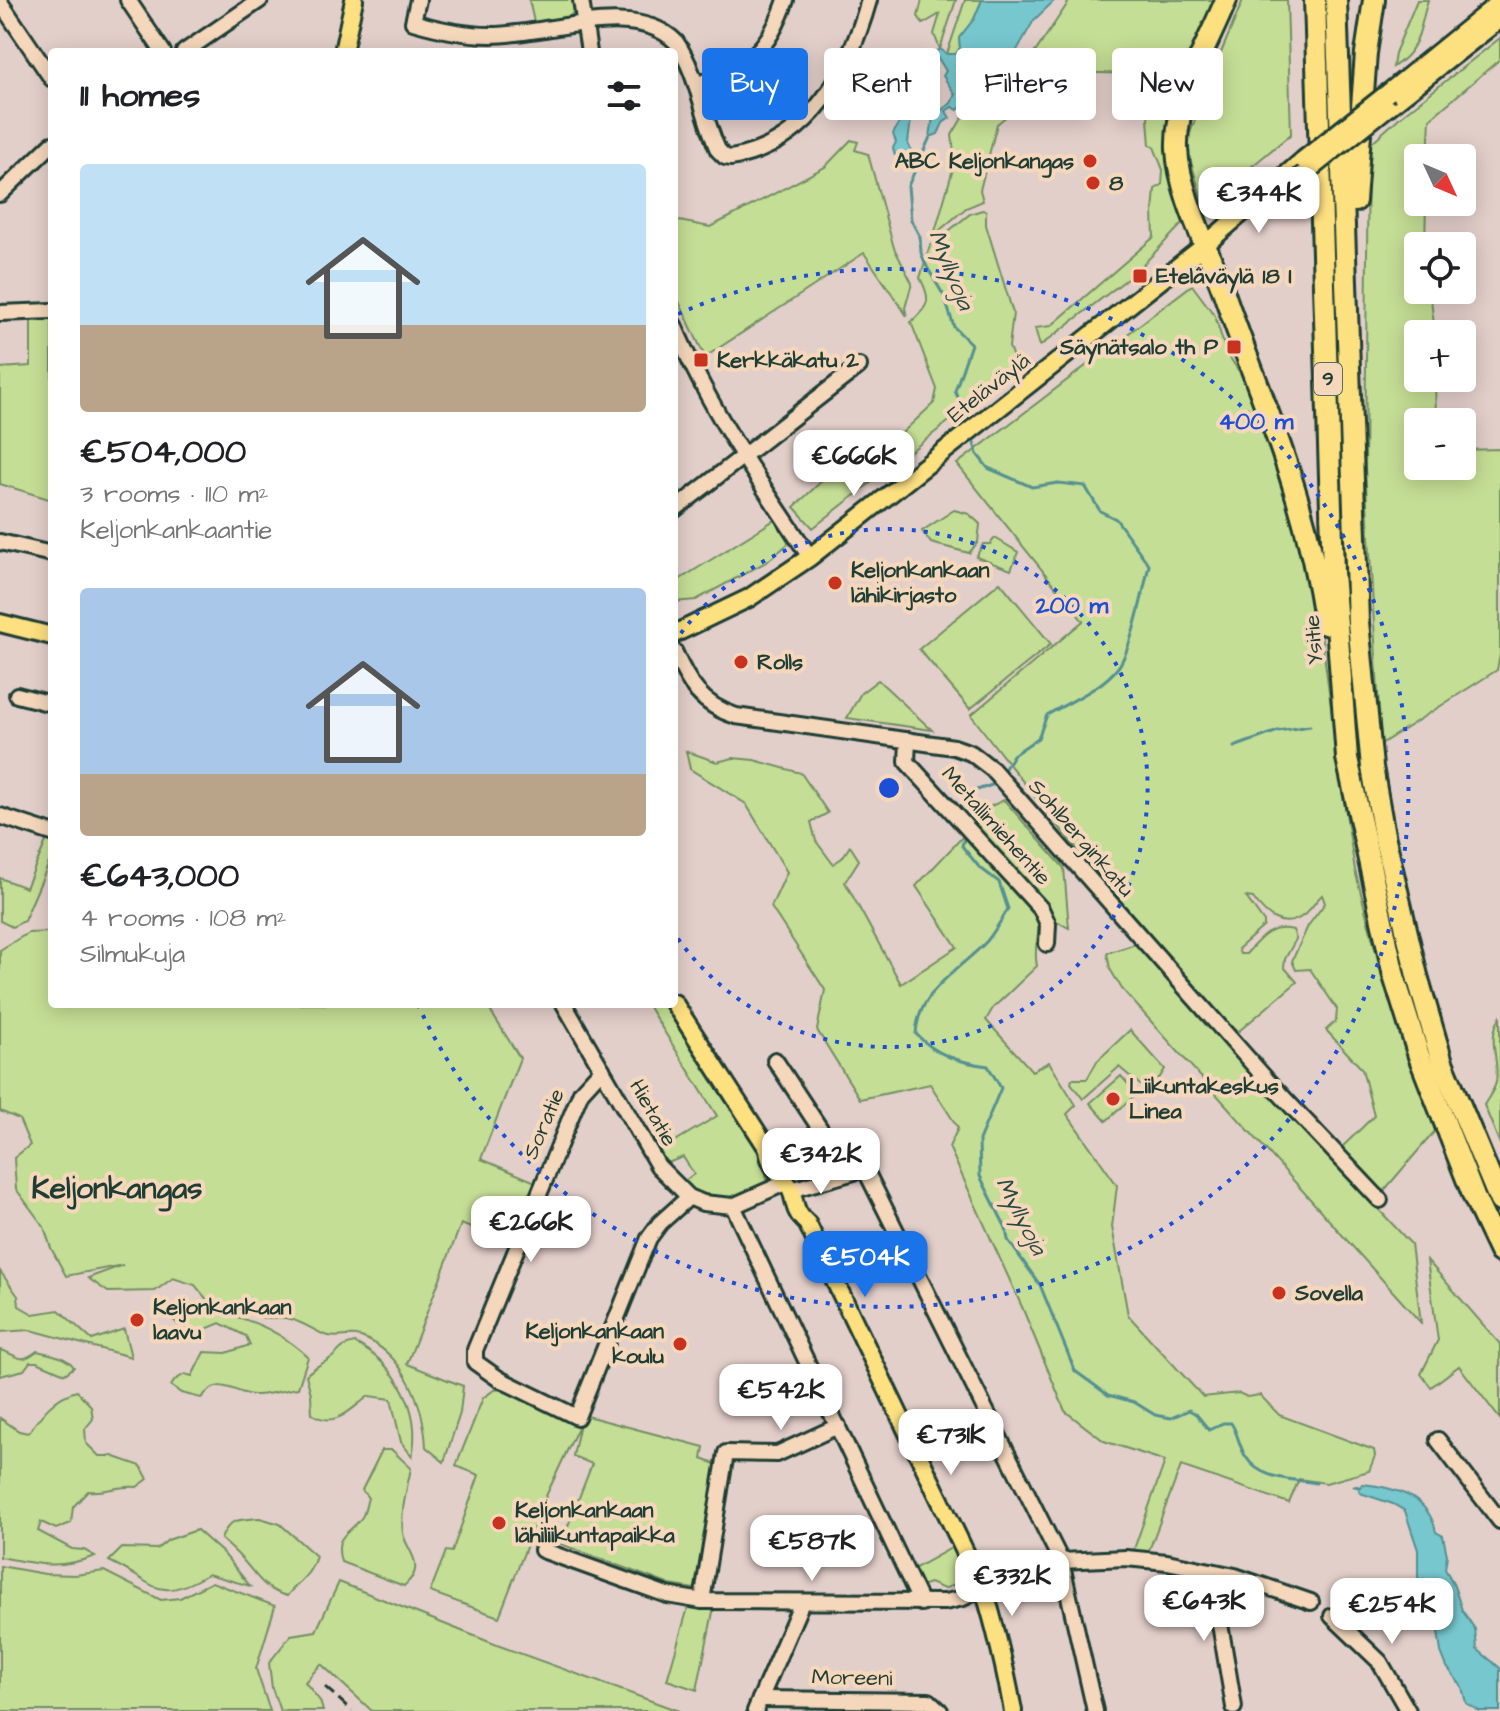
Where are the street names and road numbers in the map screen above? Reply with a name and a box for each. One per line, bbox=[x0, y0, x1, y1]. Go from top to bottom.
street label: Eteläväylä bbox=[941, 346, 1038, 431]
road number: 9 bbox=[1314, 363, 1342, 395]
street label: Ysitie bbox=[1297, 614, 1331, 666]
street label: Metallimiehentie bbox=[934, 760, 1058, 892]
street label: Sohlberginkatu bbox=[1020, 772, 1141, 905]
street label: Hietatie bbox=[621, 1074, 685, 1152]
street label: Soratie bbox=[515, 1084, 573, 1164]
street label: Moreeni bbox=[811, 1662, 893, 1694]

